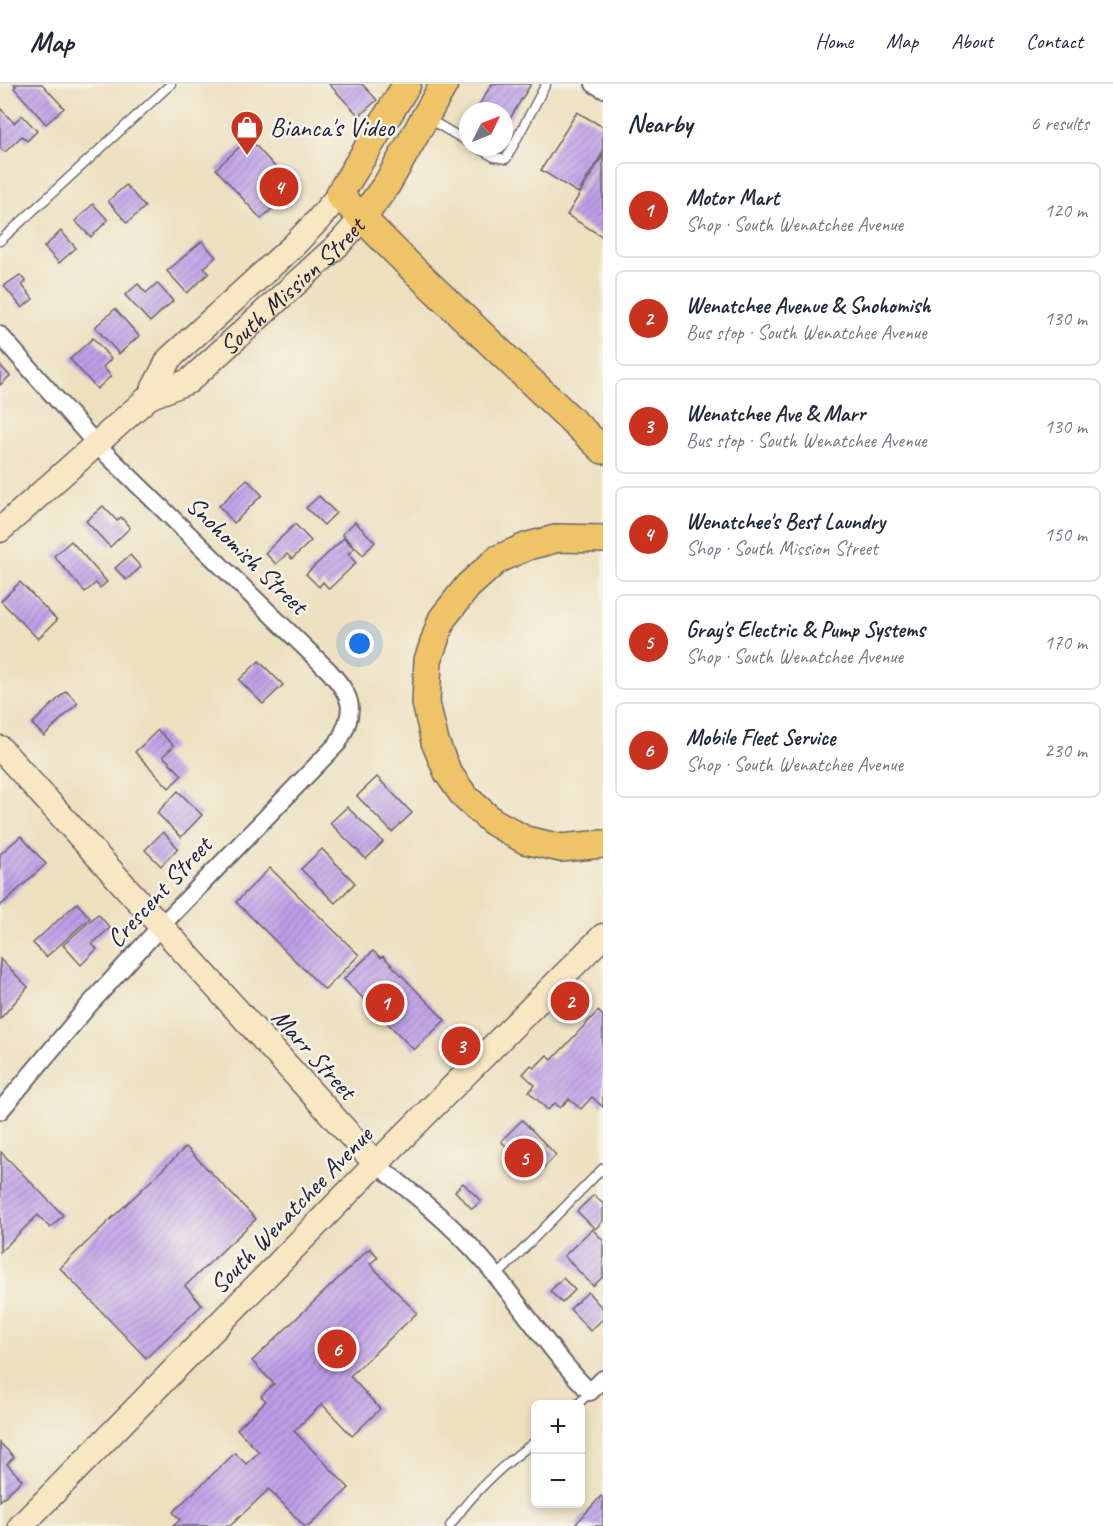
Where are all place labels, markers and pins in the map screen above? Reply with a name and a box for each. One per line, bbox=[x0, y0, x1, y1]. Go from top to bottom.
shop icon: Bianca's Video bbox=[229, 109, 265, 156]
place label: Bianca's Video bbox=[270, 111, 396, 144]
pin: 4 bbox=[260, 164, 298, 210]
pin: 2 bbox=[550, 978, 590, 1024]
pin: 1 bbox=[366, 980, 404, 1026]
pin: 3 bbox=[442, 1024, 480, 1068]
pin: 5 bbox=[504, 1136, 544, 1180]
pin: 6 bbox=[318, 1326, 356, 1372]

